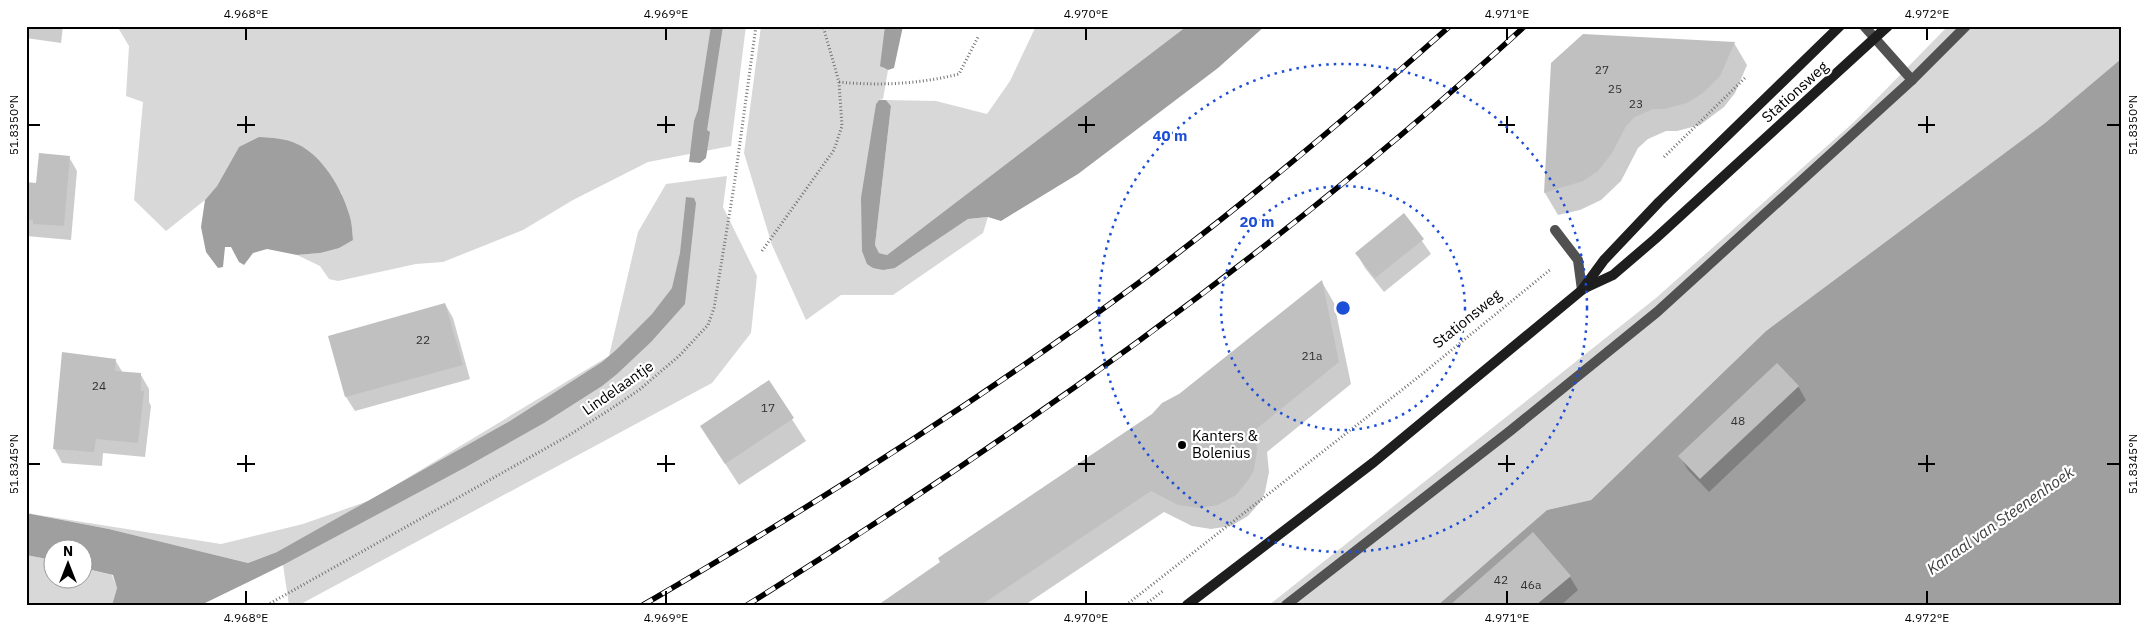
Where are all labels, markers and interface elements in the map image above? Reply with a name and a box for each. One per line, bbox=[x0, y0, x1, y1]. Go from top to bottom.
text: 4.968°E bbox=[224, 6, 268, 21]
text: 4.969°E bbox=[644, 6, 688, 21]
text: 4.970°E bbox=[1064, 6, 1108, 21]
text: 4.971°E bbox=[1485, 6, 1529, 21]
text: 4.972°E bbox=[1905, 6, 1949, 21]
street label: Stationsweg bbox=[1758, 57, 1832, 126]
house number: 27 bbox=[1595, 62, 1609, 77]
house number: 25 bbox=[1608, 81, 1622, 96]
text: 51.8350°N bbox=[6, 95, 21, 155]
text: 51.8350°N bbox=[2125, 95, 2140, 155]
house number: 23 bbox=[1629, 96, 1643, 111]
text: 40 m bbox=[1153, 126, 1187, 145]
text: 20 m bbox=[1240, 212, 1274, 231]
street label: Stationsweg bbox=[1429, 285, 1505, 352]
centre of rings bbox=[1334, 299, 1352, 317]
house number: 22 bbox=[416, 332, 430, 347]
house number: 21a bbox=[1302, 348, 1323, 363]
street label: Lindelaantje bbox=[578, 356, 657, 419]
house number: 24 bbox=[92, 378, 106, 393]
house number: 17 bbox=[761, 400, 775, 415]
house number: 48 bbox=[1731, 413, 1745, 428]
place label: Kanters & Bolenius bbox=[1192, 426, 1259, 462]
text: 51.8345°N bbox=[6, 434, 21, 494]
text: 51.8345°N bbox=[2125, 434, 2140, 494]
marker: Kanters & Bolenius bbox=[1176, 439, 1188, 451]
water label: Kanaal van Steenenhoek bbox=[1923, 461, 2078, 578]
north arrow bbox=[42, 538, 92, 588]
text: N bbox=[63, 542, 73, 560]
house number: 42 bbox=[1494, 572, 1508, 587]
house number: 46a bbox=[1521, 577, 1542, 592]
text: 4.968°E bbox=[224, 610, 268, 625]
text: 4.969°E bbox=[644, 610, 688, 625]
text: 4.970°E bbox=[1064, 610, 1108, 625]
text: 4.971°E bbox=[1485, 610, 1529, 625]
text: 4.972°E bbox=[1905, 610, 1949, 625]

